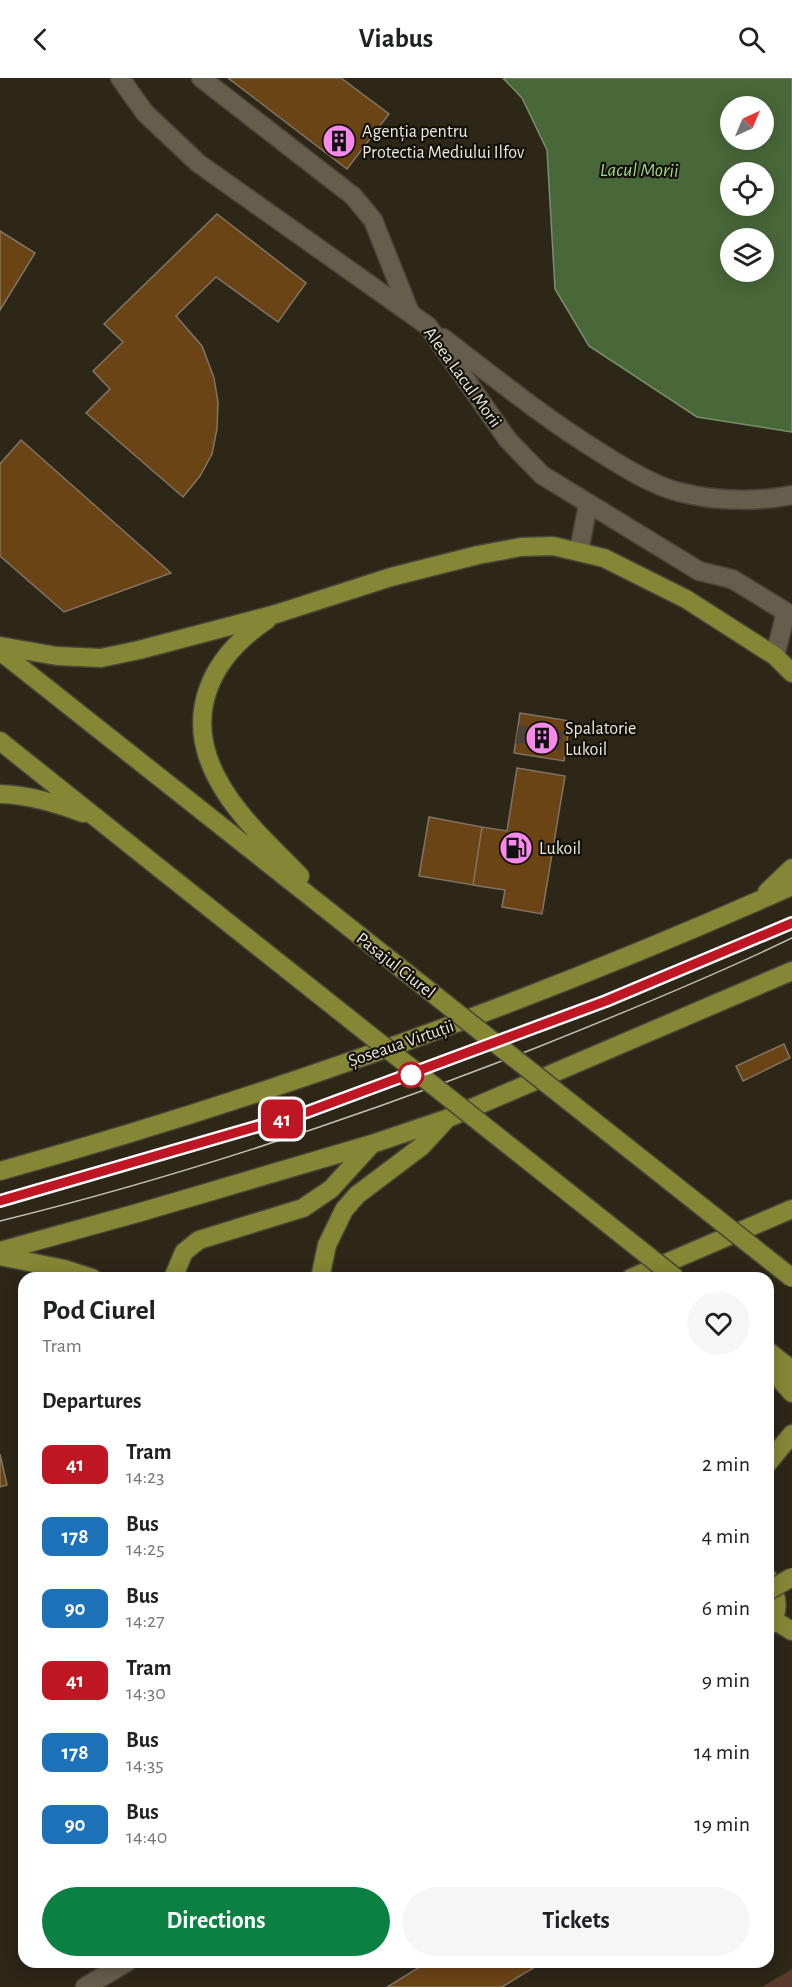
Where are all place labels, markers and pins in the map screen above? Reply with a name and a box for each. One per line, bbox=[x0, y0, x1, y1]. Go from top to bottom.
building icon: Agenția pentru Protectia Mediului Ilfov bbox=[321, 123, 357, 159]
place label: Agenția pentru Protectia Mediului Ilfov bbox=[362, 123, 525, 162]
building icon: Spalatorie Lukoil bbox=[524, 720, 560, 756]
place label: Spalatorie Lukoil bbox=[565, 720, 636, 759]
fuel station icon: Lukoil bbox=[498, 830, 534, 866]
place label: Lukoil bbox=[539, 840, 581, 858]
unlabelled marker bbox=[398, 1062, 424, 1088]

